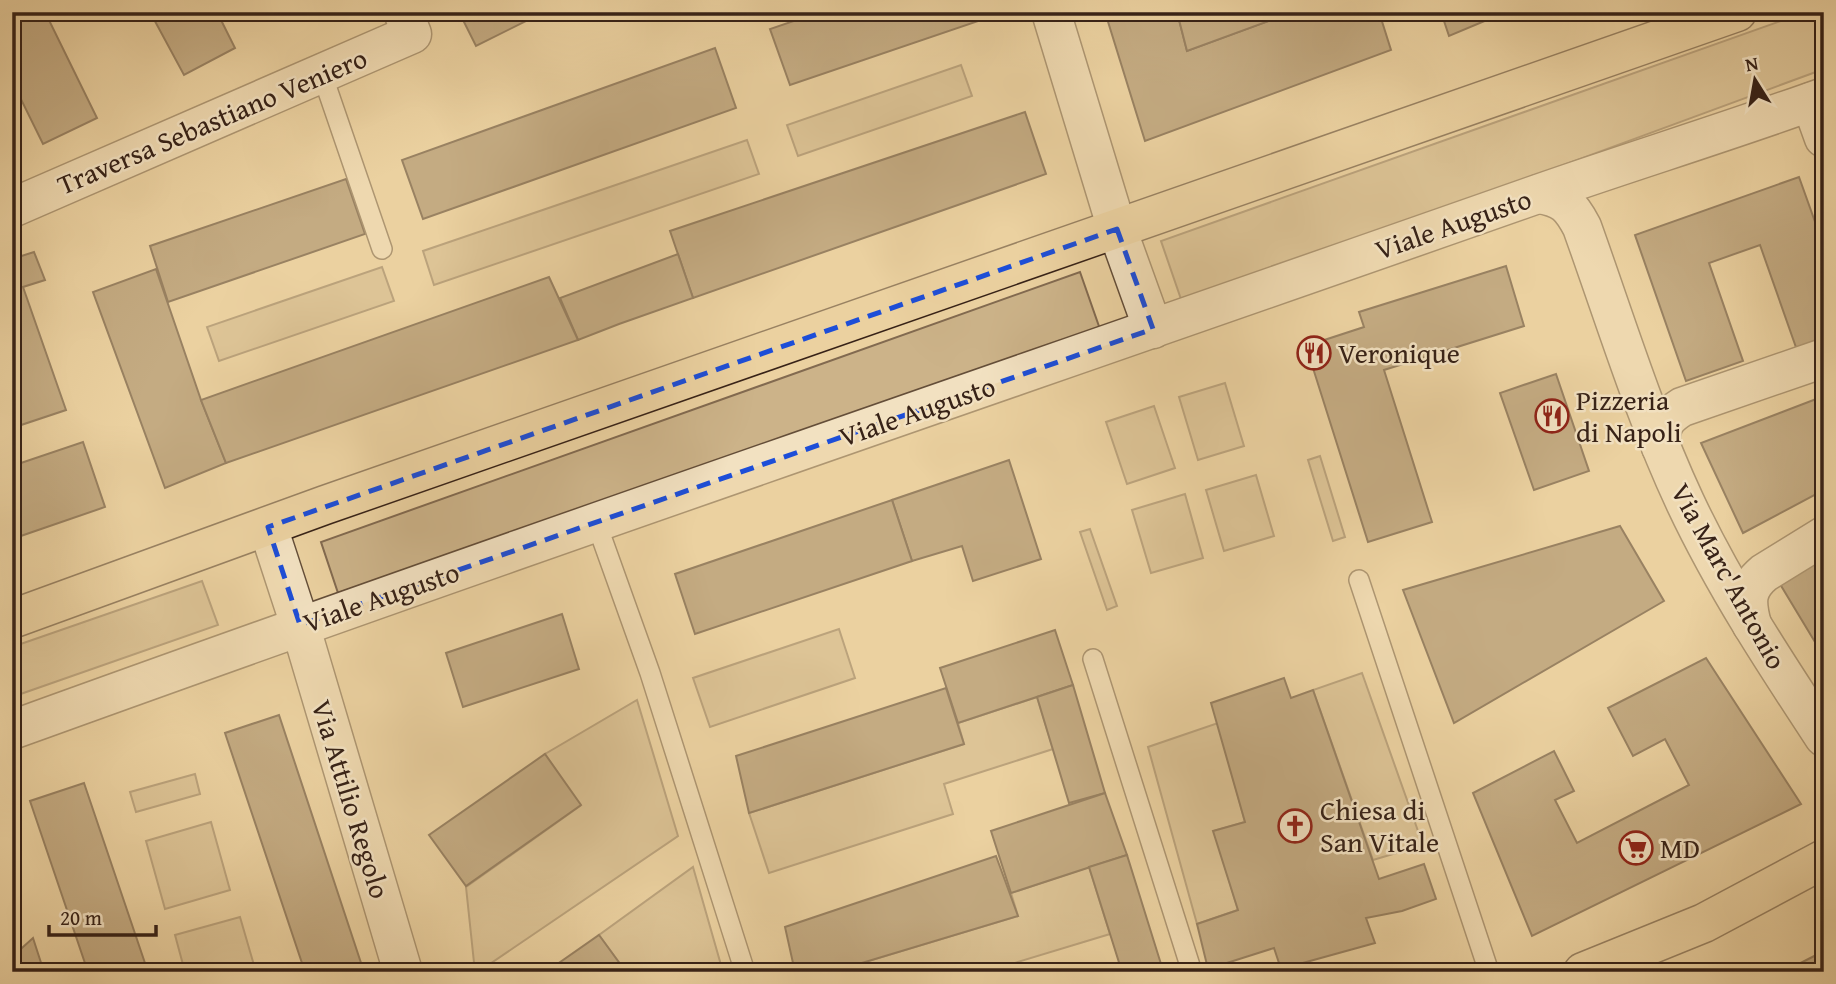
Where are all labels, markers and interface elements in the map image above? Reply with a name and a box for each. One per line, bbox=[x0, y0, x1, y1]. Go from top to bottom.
street label: Traversa Sebastiano Veniero bbox=[51, 37, 373, 204]
north arrow bbox=[1720, 46, 1790, 116]
text: N bbox=[1743, 48, 1761, 78]
street label: Viale Augusto bbox=[1369, 178, 1537, 269]
place label: Veronique bbox=[1338, 332, 1460, 373]
restaurant icon: Veronique bbox=[1295, 334, 1333, 372]
street label: Viale Augusto bbox=[833, 365, 1001, 456]
place label: Pizzeria di Napoli bbox=[1576, 379, 1682, 452]
restaurant icon: Pizzeria di Napoli bbox=[1533, 397, 1571, 435]
street label: Via Marc'Antonio bbox=[1661, 475, 1798, 676]
street label: Viale Augusto bbox=[297, 551, 465, 642]
street label: Via Attilio Regolo bbox=[302, 694, 401, 903]
place label: Chiesa di San Vitale bbox=[1320, 789, 1439, 862]
church icon: Chiesa di San Vitale bbox=[1276, 807, 1314, 845]
place label: MD bbox=[1660, 827, 1700, 868]
supermarket icon: MD bbox=[1617, 829, 1655, 867]
scale bar bbox=[49, 893, 156, 937]
text: 20 m bbox=[60, 902, 102, 933]

